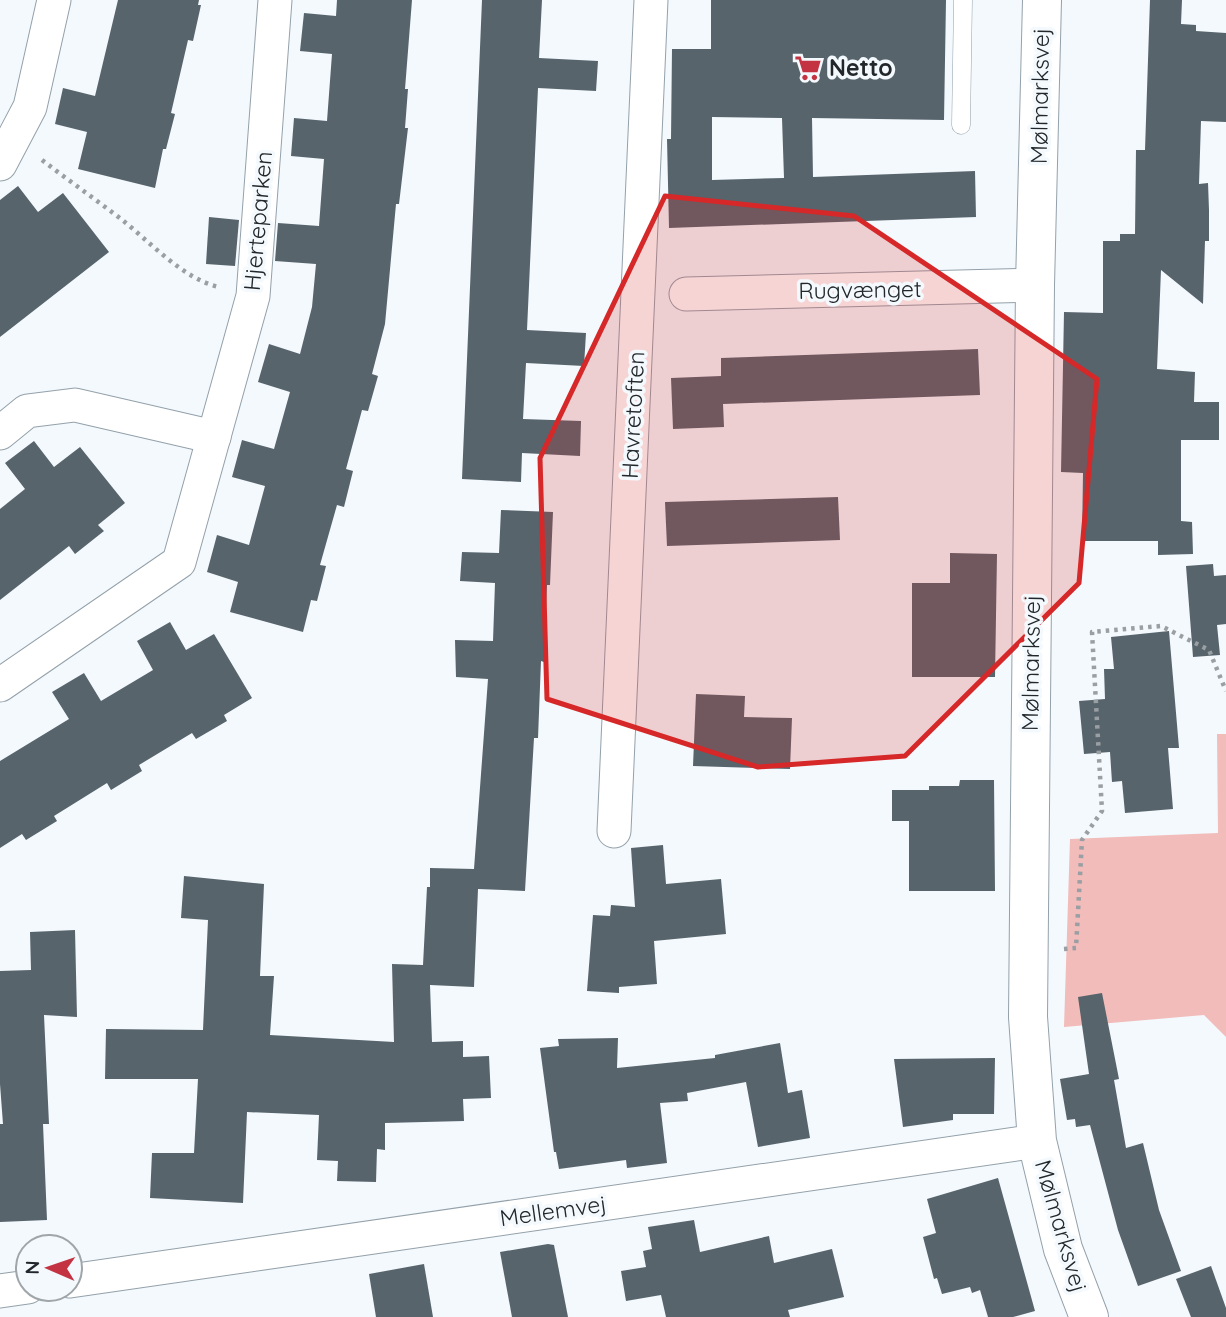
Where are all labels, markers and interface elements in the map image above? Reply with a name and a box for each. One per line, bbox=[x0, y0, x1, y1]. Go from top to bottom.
street label: Mølmarksvej bbox=[1024, 28, 1055, 164]
supermarket icon: Netto bbox=[793, 53, 823, 83]
place label: Netto bbox=[829, 53, 893, 82]
street label: Hjerteparken bbox=[237, 150, 278, 292]
street label: Rugvænget bbox=[798, 274, 922, 305]
street label: Havretoften bbox=[615, 350, 650, 479]
street label: Mølmarksvej bbox=[1015, 595, 1046, 731]
street label: Mølmarksvej bbox=[1029, 1156, 1094, 1295]
street label: Mellemvej bbox=[498, 1189, 608, 1232]
north arrow bbox=[14, 1233, 84, 1303]
text: N bbox=[20, 1260, 44, 1275]

